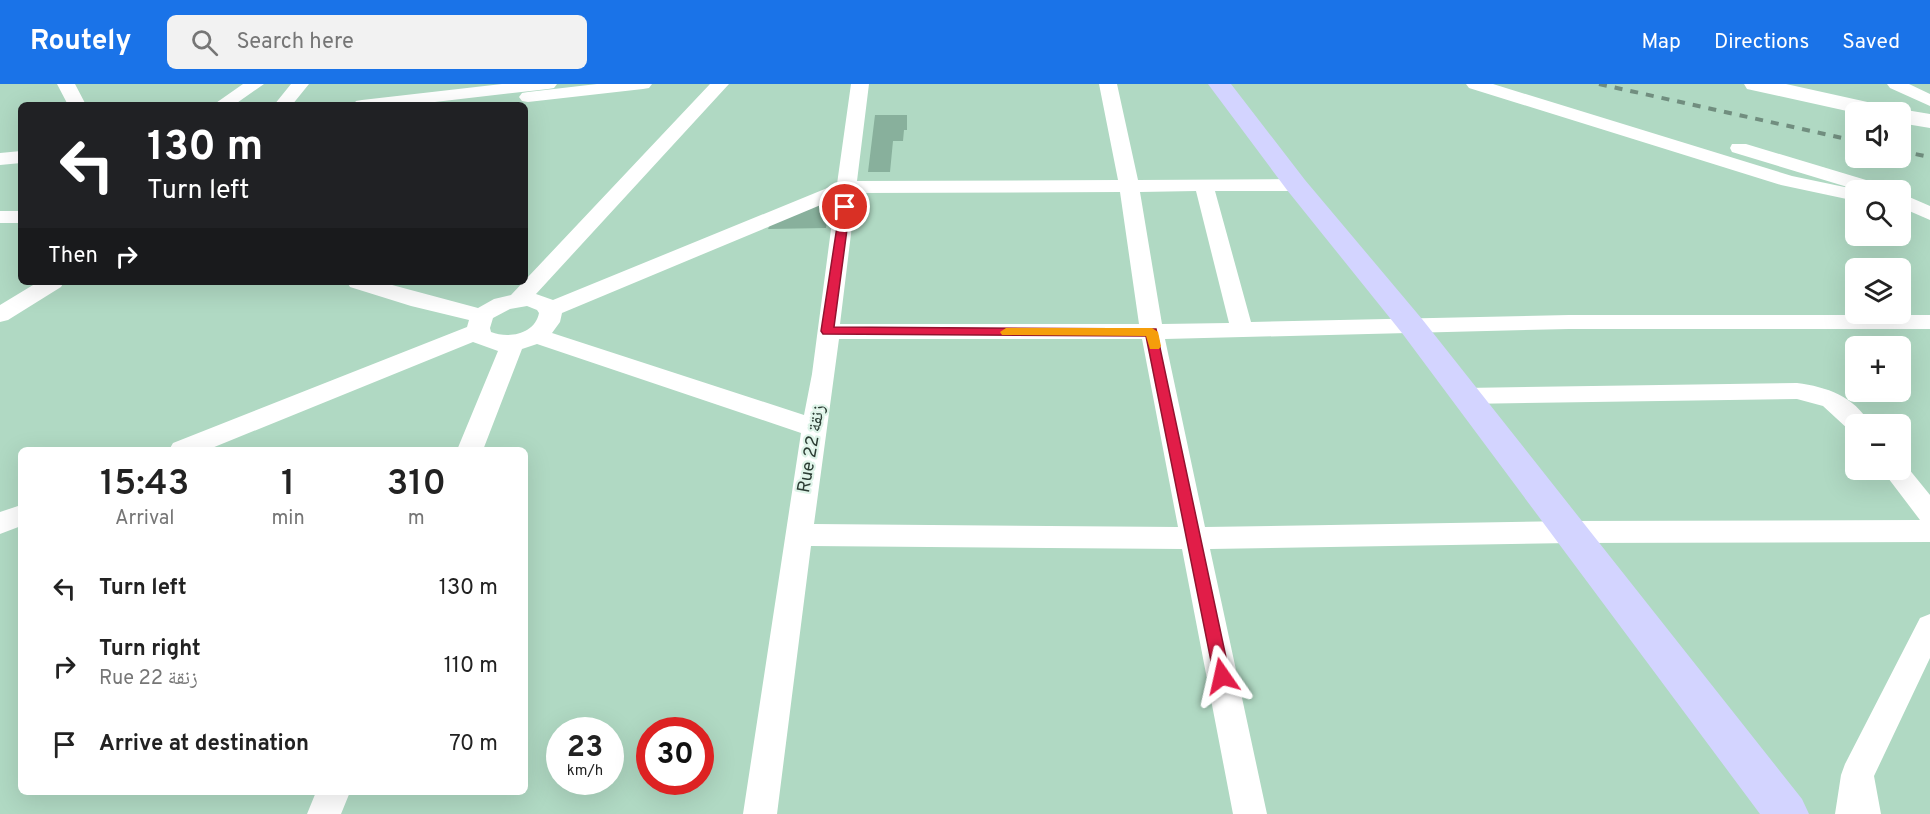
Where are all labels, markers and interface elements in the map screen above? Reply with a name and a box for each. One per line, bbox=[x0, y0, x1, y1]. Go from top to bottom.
search box bbox=[167, 15, 587, 69]
text: Routely bbox=[30, 24, 131, 60]
icon: search bbox=[188, 26, 221, 59]
text: Search here bbox=[236, 29, 354, 56]
text: Map bbox=[1641, 29, 1681, 56]
text: Directions bbox=[1714, 29, 1809, 56]
text: Saved bbox=[1842, 29, 1900, 56]
map controls bbox=[1845, 102, 1911, 480]
button: sound bbox=[1845, 102, 1911, 168]
text: 130 m bbox=[147, 122, 263, 175]
icon: left bbox=[48, 126, 126, 204]
text: Turn left bbox=[147, 174, 249, 208]
button: search bbox=[1845, 180, 1911, 246]
pin bbox=[819, 181, 870, 232]
icon: arrive bbox=[828, 190, 861, 223]
icon: right bbox=[110, 240, 143, 273]
text: Then bbox=[48, 243, 98, 270]
button: layers bbox=[1845, 258, 1911, 324]
button: + bbox=[1845, 336, 1911, 402]
street label: Rue 22 زنقة bbox=[793, 403, 831, 495]
button: − bbox=[1845, 414, 1911, 480]
text: 15:43 bbox=[100, 462, 189, 508]
text: 1 bbox=[281, 462, 295, 508]
text: 310 bbox=[387, 462, 446, 508]
text: Arrival bbox=[115, 506, 175, 532]
text: min bbox=[271, 506, 305, 532]
text: m bbox=[408, 506, 425, 532]
icon: left bbox=[48, 572, 81, 605]
text: Turn left bbox=[99, 575, 187, 602]
text: 130 m bbox=[439, 575, 498, 602]
text: Turn right bbox=[99, 636, 201, 663]
position arrow bbox=[1190, 644, 1254, 708]
icon: right bbox=[48, 650, 81, 683]
text: 110 m bbox=[444, 653, 498, 680]
text: Rue 22 زنقة bbox=[99, 666, 198, 692]
speed limit sign: 30 bbox=[636, 717, 714, 795]
icon: arrive bbox=[48, 728, 81, 761]
text: 23 bbox=[567, 730, 603, 767]
text: Arrive at destination bbox=[99, 731, 309, 758]
text: 70 m bbox=[449, 731, 498, 758]
text: km/h bbox=[567, 762, 603, 781]

